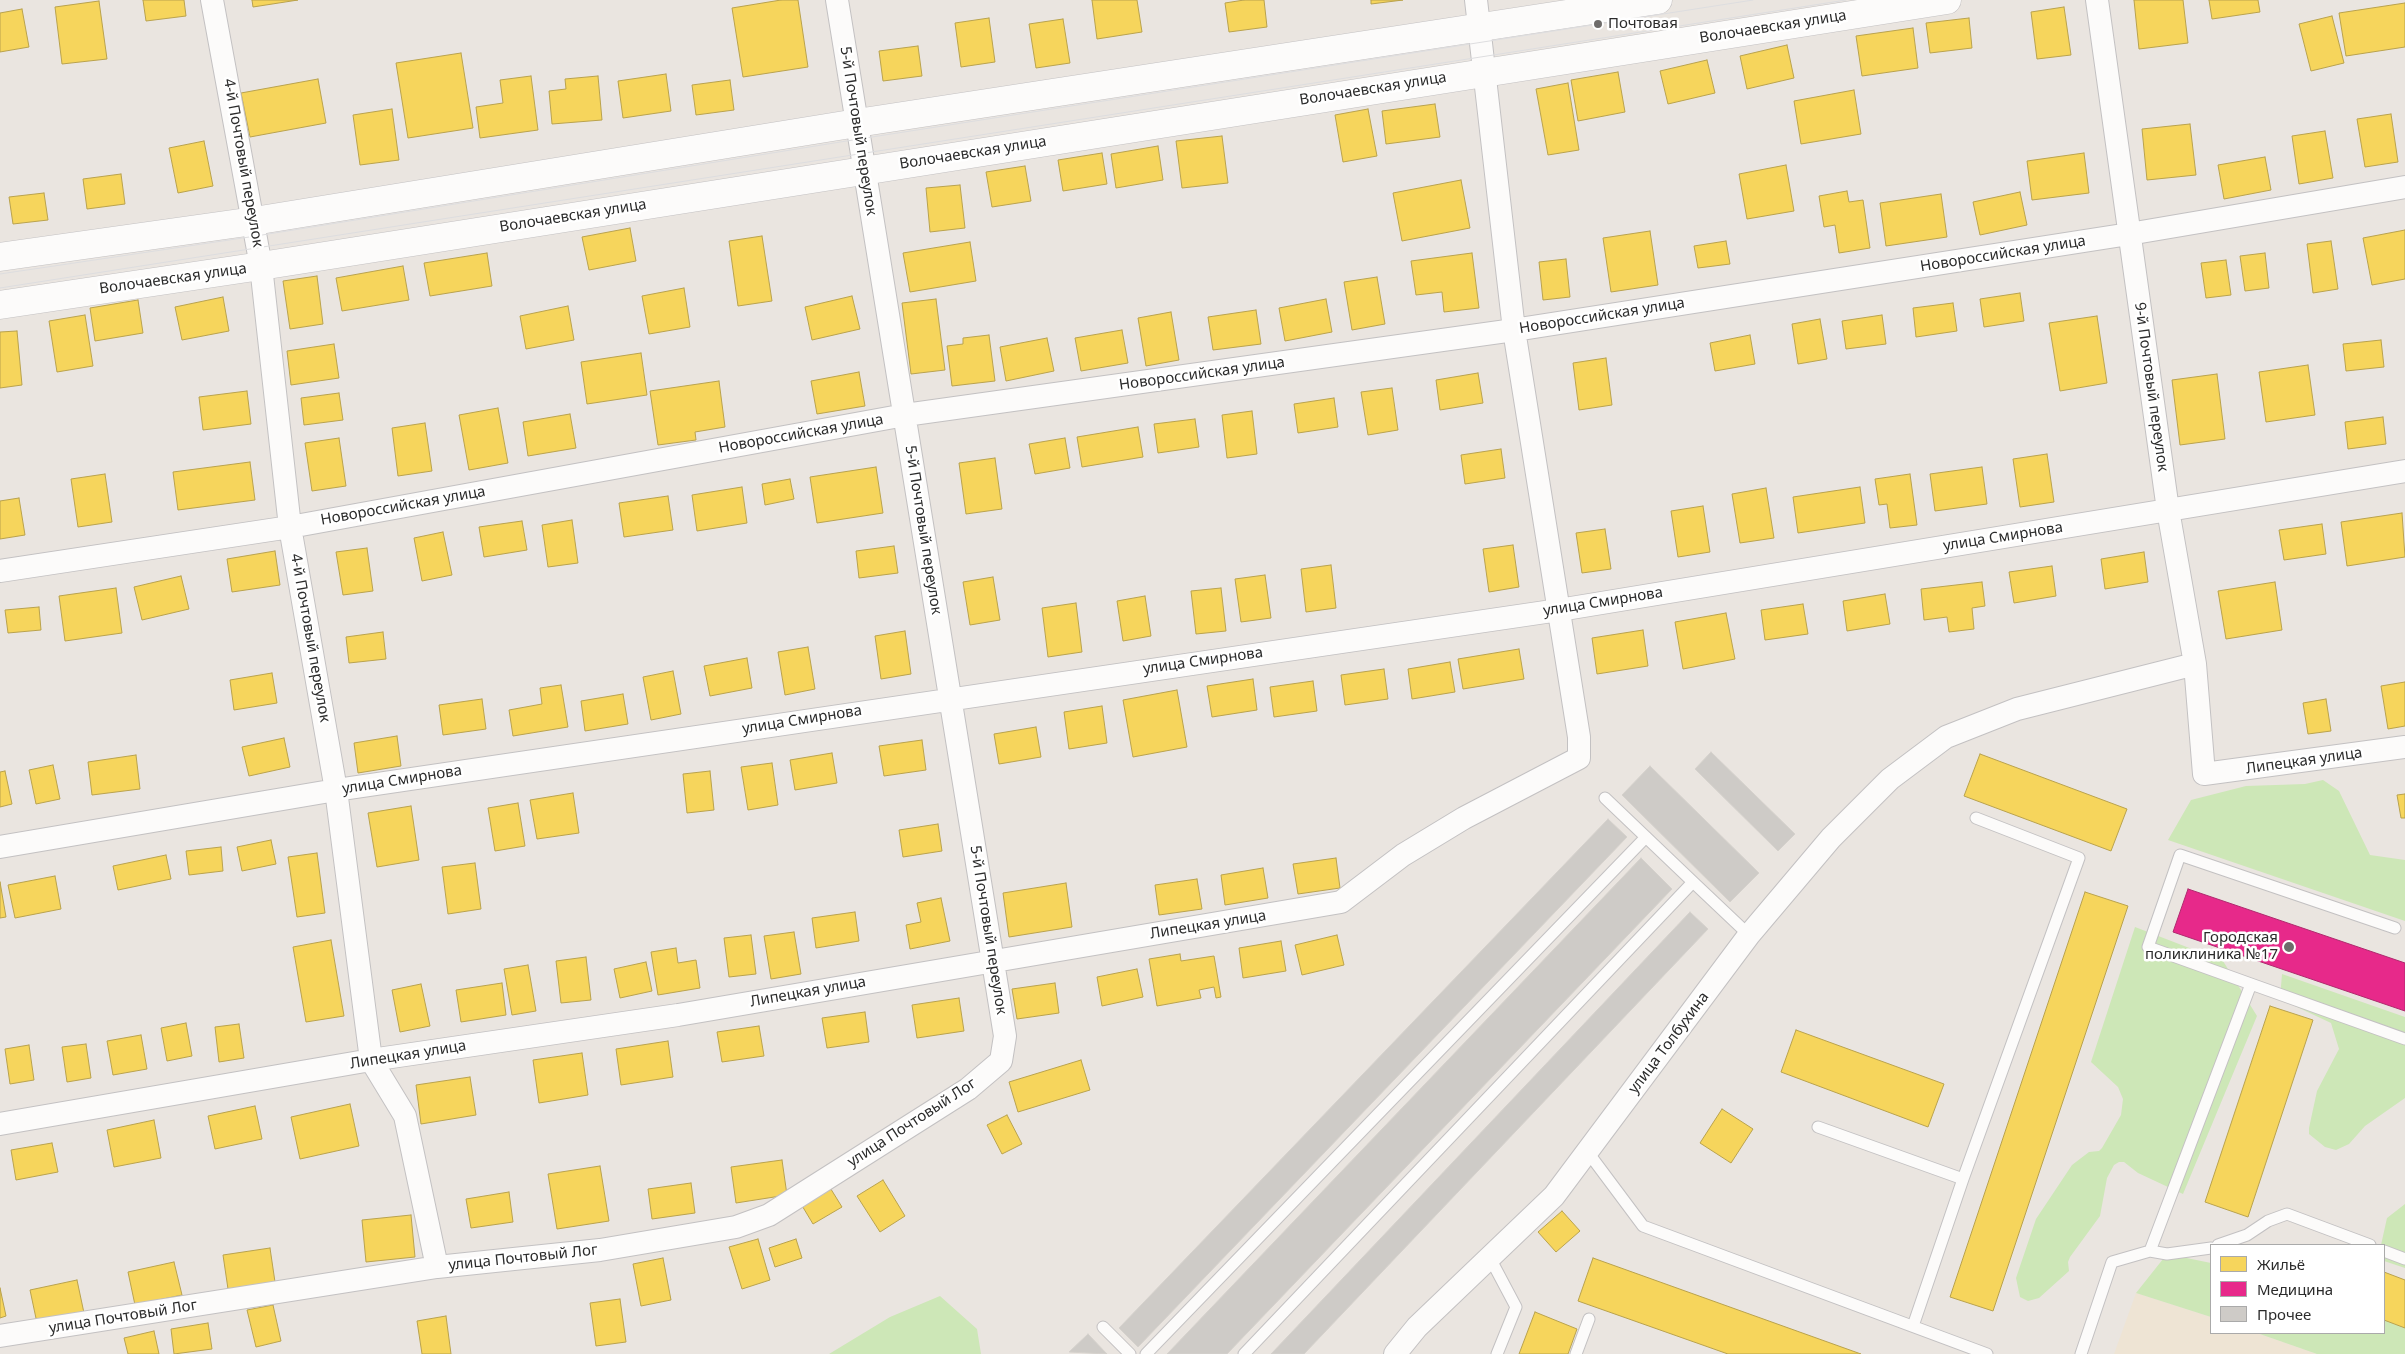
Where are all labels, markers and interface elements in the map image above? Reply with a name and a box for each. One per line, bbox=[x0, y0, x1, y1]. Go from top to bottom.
street label: Волочаевская улица bbox=[1698, 6, 1848, 48]
place label: Почтовая bbox=[1608, 15, 1678, 33]
marker: Почтовая bbox=[1592, 18, 1604, 30]
street label: 5-й Почтовый переулок bbox=[836, 45, 880, 217]
street label: Волочаевская улица bbox=[1298, 68, 1448, 110]
street label: 4-й Почтовый переулок bbox=[219, 77, 267, 249]
street label: Волочаевская улица bbox=[898, 132, 1048, 174]
street label: Волочаевская улица bbox=[498, 195, 648, 237]
street label: Новороссийская улица bbox=[1919, 232, 2087, 276]
street label: Волочаевская улица bbox=[98, 260, 248, 298]
street label: Новороссийская улица bbox=[1518, 294, 1686, 338]
street label: 9-й Почтовый переулок bbox=[2130, 301, 2172, 473]
street label: Новороссийская улица bbox=[1118, 353, 1286, 395]
street label: Новороссийская улица bbox=[717, 411, 885, 457]
street label: 5-й Почтовый переулок bbox=[901, 444, 945, 616]
street label: Новороссийская улица bbox=[319, 483, 487, 529]
street label: улица Смирнова bbox=[1942, 519, 2064, 555]
street label: 4-й Почтовый переулок bbox=[286, 552, 334, 724]
street label: улица Смирнова bbox=[1542, 584, 1664, 620]
street label: улица Смирнова bbox=[1142, 644, 1264, 678]
street label: улица Смирнова bbox=[741, 702, 863, 738]
street label: Липецкая улица bbox=[2245, 744, 2363, 778]
street label: улица Смирнова bbox=[341, 762, 463, 798]
street label: 5-й Почтовый переулок bbox=[966, 844, 1010, 1016]
street label: Липецкая улица bbox=[1149, 907, 1267, 943]
place label: Городская поликлиника №17 bbox=[2145, 929, 2278, 964]
marker: Городская поликлиника №17 bbox=[2282, 940, 2296, 954]
street label: Липецкая улица bbox=[749, 973, 867, 1011]
street label: улица Толбухина bbox=[1625, 989, 1713, 1097]
street label: Липецкая улица bbox=[349, 1037, 467, 1073]
street label: улица Почтовый Лог bbox=[844, 1075, 980, 1171]
street label: улица Почтовый Лог bbox=[448, 1241, 598, 1275]
legend bbox=[2210, 1244, 2385, 1334]
text: Жильё bbox=[2257, 1254, 2305, 1274]
text: Медицина bbox=[2257, 1279, 2333, 1299]
street label: улица Почтовый Лог bbox=[48, 1296, 198, 1338]
text: Прочее bbox=[2257, 1304, 2311, 1324]

